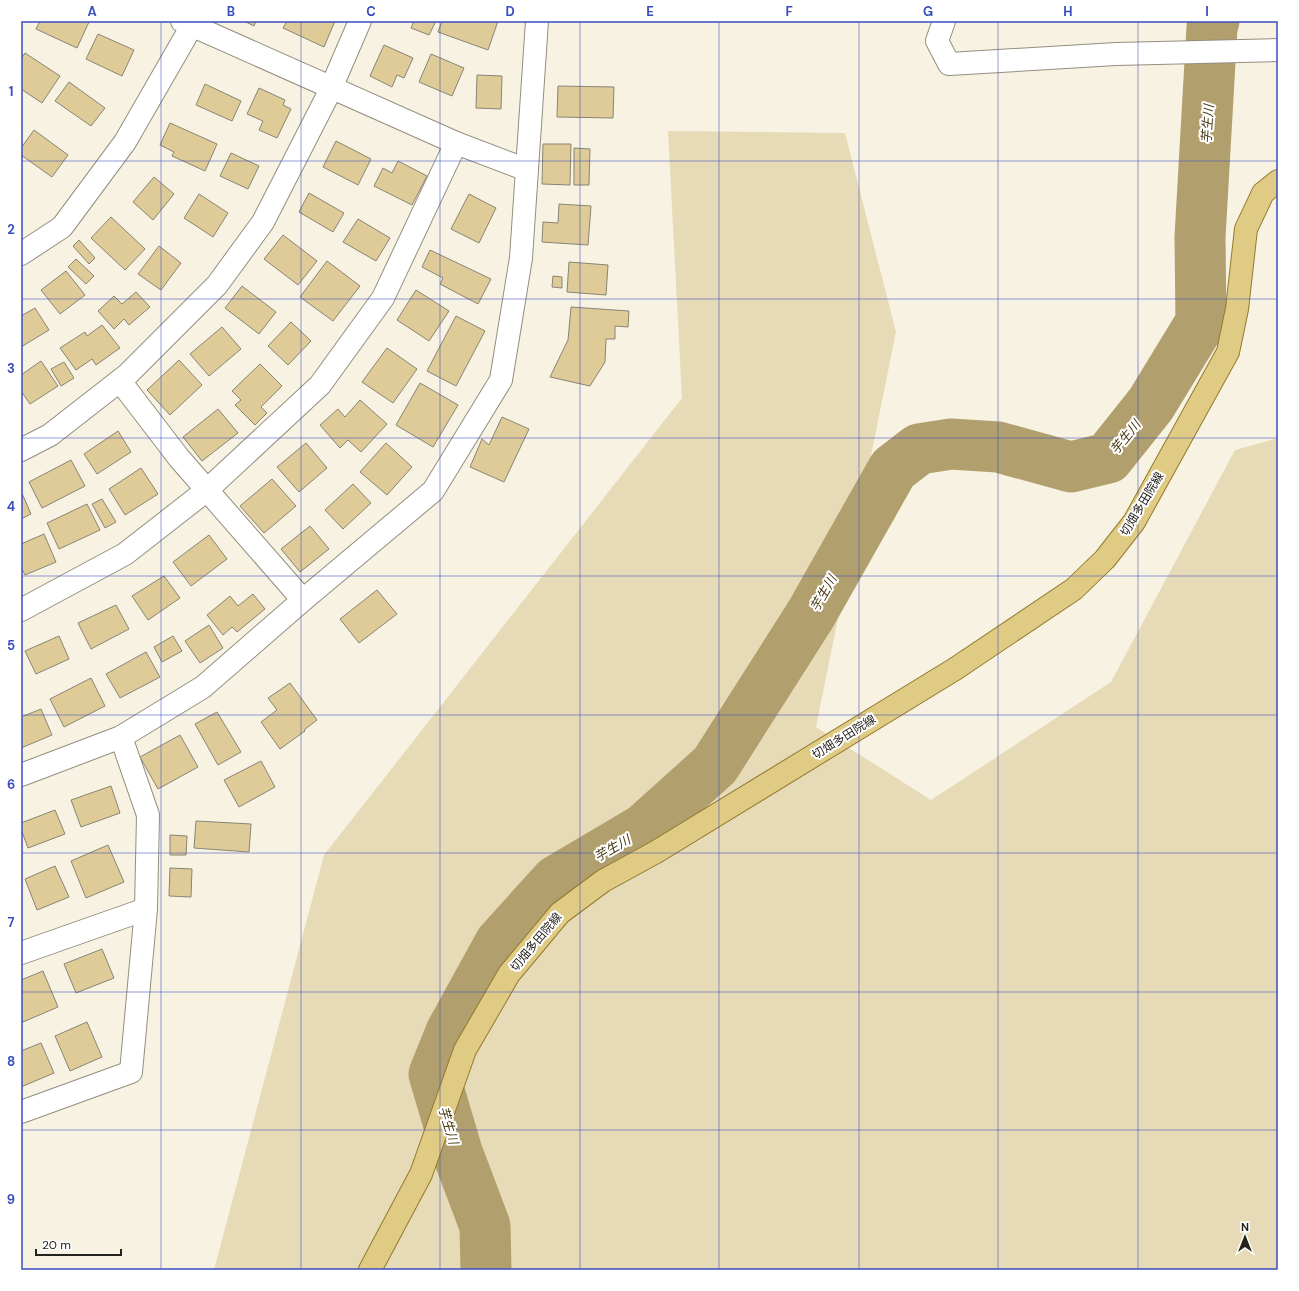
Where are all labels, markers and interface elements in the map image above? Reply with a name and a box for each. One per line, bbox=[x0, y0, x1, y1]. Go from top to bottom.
text: A bbox=[87, 3, 97, 20]
text: B bbox=[227, 3, 235, 20]
text: C bbox=[366, 3, 376, 20]
text: D bbox=[505, 3, 515, 20]
text: E bbox=[646, 3, 654, 20]
text: F bbox=[785, 3, 793, 20]
text: G bbox=[923, 3, 933, 20]
text: H bbox=[1063, 3, 1073, 20]
text: I bbox=[1205, 3, 1209, 20]
text: 1 bbox=[9, 83, 13, 100]
water label: 芋生川 bbox=[1198, 102, 1217, 144]
text: 2 bbox=[7, 221, 15, 238]
text: 3 bbox=[7, 360, 15, 377]
water label: 芋生川 bbox=[1107, 415, 1146, 458]
street label: 切畑多田院線 bbox=[1117, 469, 1167, 539]
text: 4 bbox=[7, 498, 15, 515]
water label: 芋生川 bbox=[806, 570, 842, 614]
text: 5 bbox=[7, 637, 15, 654]
street label: 切畑多田院線 bbox=[809, 711, 879, 763]
text: 6 bbox=[7, 776, 15, 793]
water label: 芋生川 bbox=[591, 830, 635, 866]
street label: 切畑多田院線 bbox=[507, 909, 565, 975]
text: 7 bbox=[8, 914, 15, 931]
text: 8 bbox=[7, 1053, 15, 1070]
water label: 芋生川 bbox=[435, 1104, 463, 1148]
text: 9 bbox=[7, 1191, 15, 1208]
north arrow bbox=[1225, 1217, 1265, 1257]
text: N bbox=[1241, 1220, 1249, 1234]
scale bar bbox=[36, 1231, 121, 1257]
text: 20 m bbox=[42, 1237, 71, 1253]

